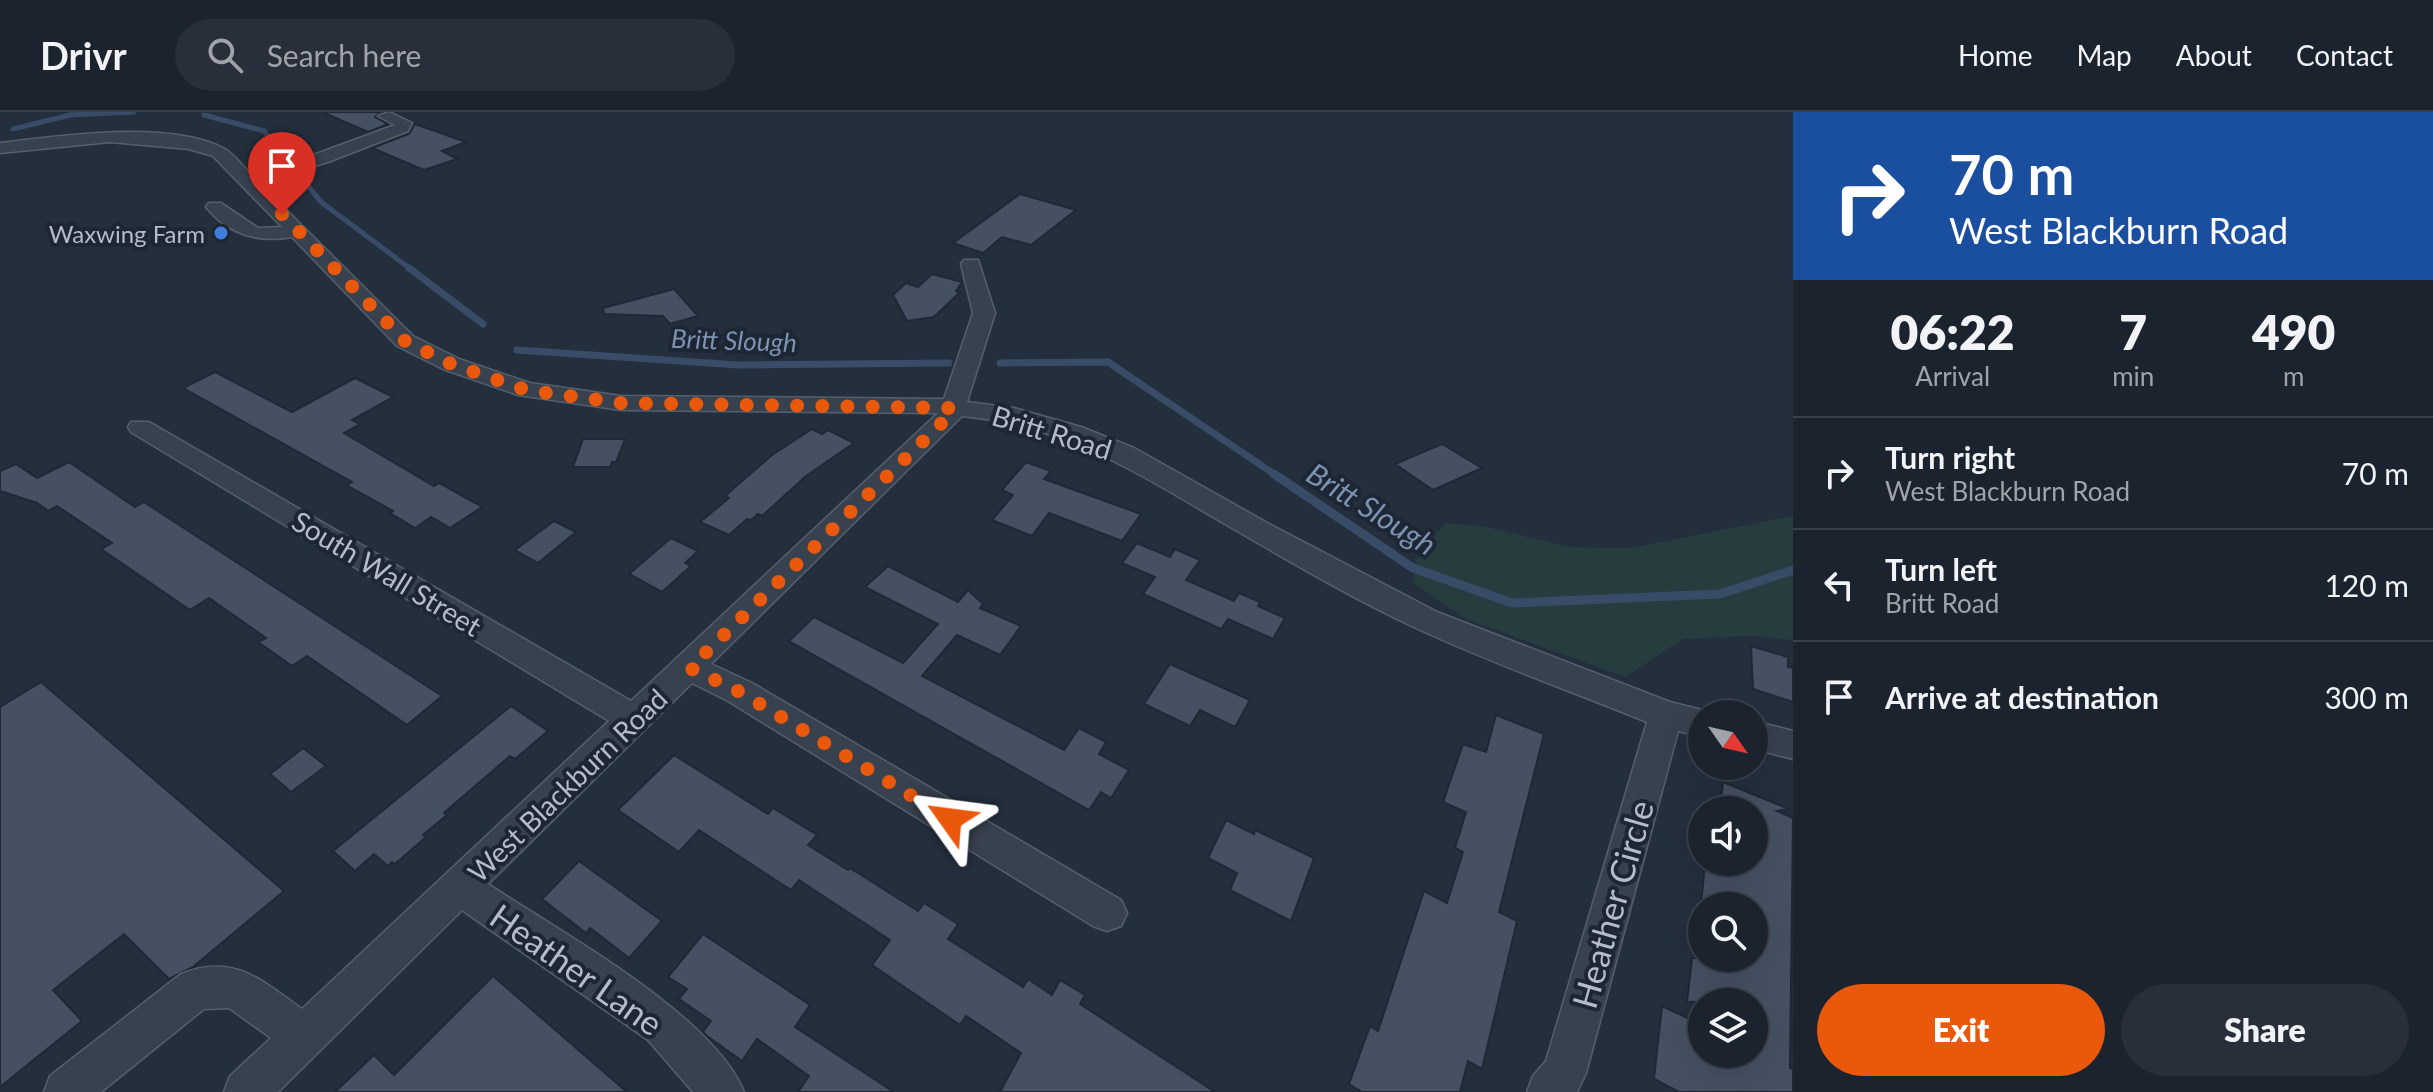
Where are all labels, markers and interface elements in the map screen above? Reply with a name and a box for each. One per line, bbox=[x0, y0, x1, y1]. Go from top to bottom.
search box bbox=[175, 19, 735, 91]
text: Drivr bbox=[40, 32, 127, 78]
icon: search bbox=[203, 33, 247, 77]
text: Search here bbox=[267, 37, 421, 73]
text: Home bbox=[1958, 38, 2033, 72]
text: Map bbox=[2077, 38, 2132, 72]
text: About bbox=[2176, 38, 2252, 72]
text: Contact bbox=[2296, 38, 2393, 72]
pin bbox=[248, 132, 316, 214]
text: 70 m bbox=[1949, 140, 2074, 207]
icon: arrive bbox=[260, 144, 304, 188]
icon: right bbox=[1817, 144, 1921, 248]
text: West Blackburn Road bbox=[1949, 208, 2288, 252]
place label: Waxwing Farm bbox=[49, 219, 205, 248]
marker: Waxwing Farm bbox=[212, 224, 230, 242]
text: 06:22 bbox=[1891, 303, 2015, 360]
text: 7 bbox=[2119, 303, 2147, 360]
text: 490 bbox=[2252, 303, 2335, 360]
water label: Britt Slough bbox=[671, 322, 797, 358]
text: Arrival bbox=[1915, 360, 1990, 392]
text: min bbox=[2112, 360, 2154, 392]
text: m bbox=[2283, 360, 2304, 392]
street label: Britt Road bbox=[988, 398, 1116, 466]
text: Turn right bbox=[1885, 439, 2015, 475]
icon: right bbox=[1817, 451, 1861, 495]
water label: Britt Slough bbox=[1301, 454, 1443, 562]
text: 70 m bbox=[2342, 455, 2409, 491]
text: West Blackburn Road bbox=[1885, 475, 2130, 507]
street label: South Wall Street bbox=[286, 503, 488, 643]
text: Turn left bbox=[1885, 551, 1997, 587]
icon: left bbox=[1817, 563, 1861, 607]
text: 120 m bbox=[2324, 567, 2409, 603]
text: Britt Road bbox=[1885, 587, 1999, 619]
icon: arrive bbox=[1817, 675, 1861, 719]
text: Arrive at destination bbox=[1885, 679, 2159, 715]
text: 300 m bbox=[2324, 679, 2409, 715]
street label: West Blackburn Road bbox=[460, 681, 674, 889]
north arrow bbox=[1688, 700, 1768, 780]
map controls bbox=[1688, 700, 1768, 1068]
position arrow bbox=[908, 777, 992, 861]
street label: Heather Circle bbox=[1563, 795, 1661, 1013]
button: sound bbox=[1688, 796, 1768, 876]
button: search bbox=[1688, 892, 1768, 972]
street label: Heather Lane bbox=[483, 895, 671, 1043]
button: Exit bbox=[1817, 984, 2105, 1076]
button: Share bbox=[2121, 984, 2409, 1076]
button: layers bbox=[1688, 988, 1768, 1068]

